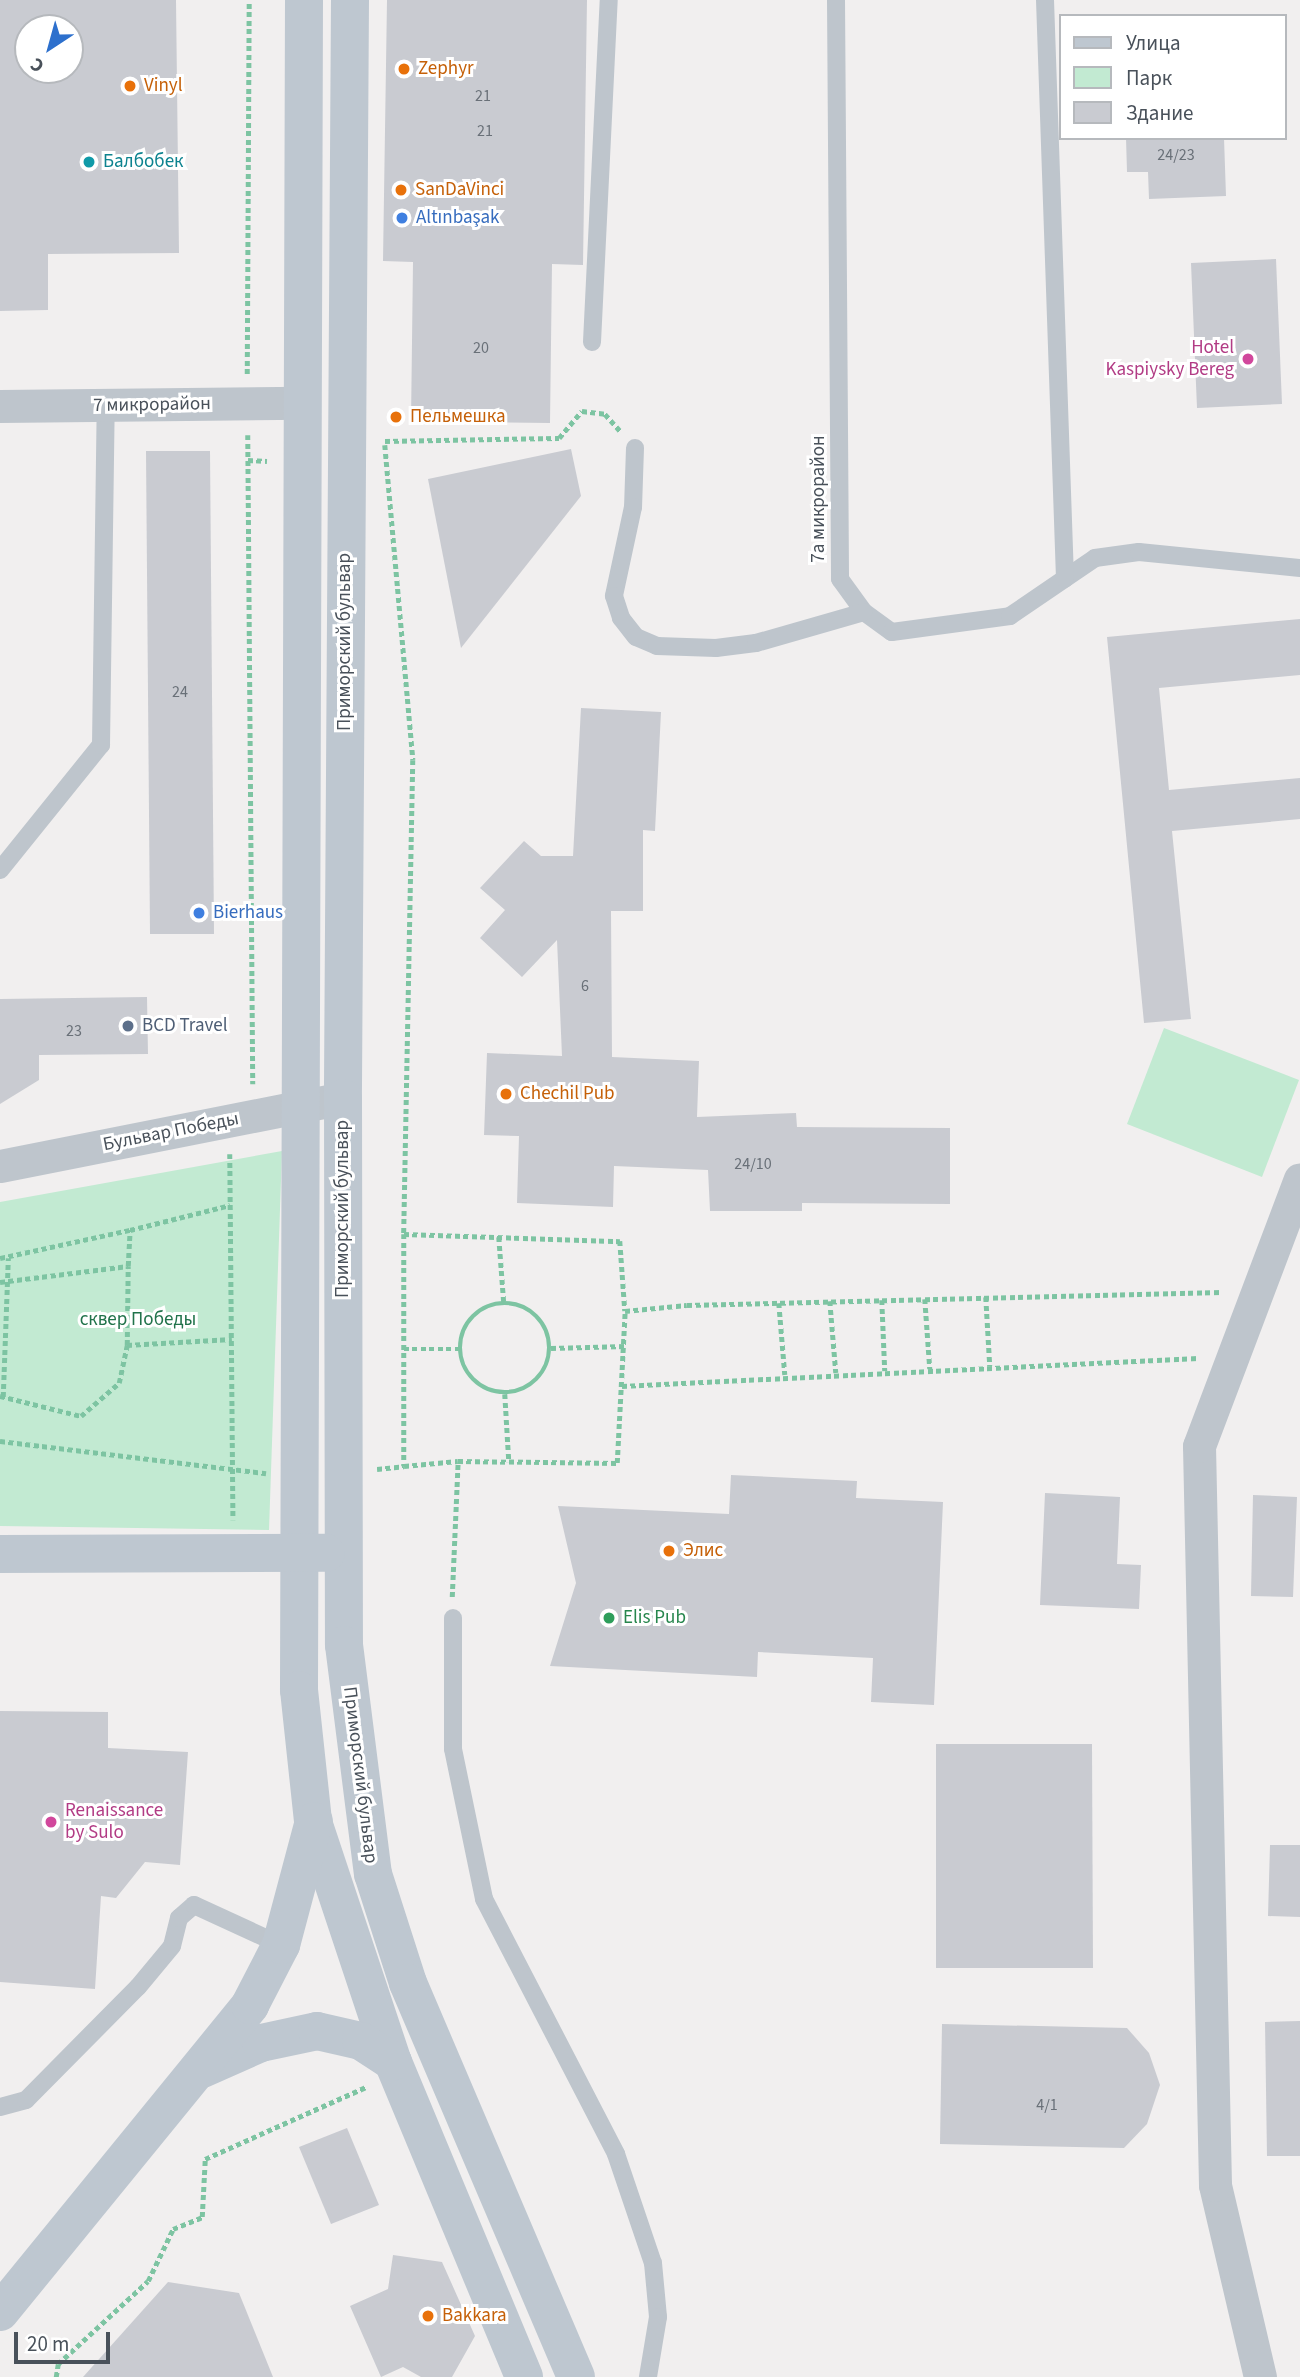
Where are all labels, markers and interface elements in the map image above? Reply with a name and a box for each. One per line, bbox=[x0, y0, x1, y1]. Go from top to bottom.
north arrow bbox=[14, 14, 84, 84]
legend bbox=[1058, 14, 1286, 140]
text: Улица bbox=[1126, 28, 1181, 58]
text: С bbox=[25, 51, 50, 79]
place label: Zephyr bbox=[418, 58, 474, 80]
marker: Zephyr bbox=[396, 61, 412, 77]
text: Парк bbox=[1126, 63, 1172, 93]
place label: Vinyl bbox=[144, 75, 183, 97]
marker: Vinyl bbox=[122, 78, 138, 94]
house number: 21 bbox=[475, 86, 491, 106]
text: Здание bbox=[1126, 98, 1194, 128]
house number: 21 bbox=[477, 121, 493, 141]
house number: 24/23 bbox=[1157, 145, 1195, 165]
place label: Балбобек bbox=[103, 151, 183, 173]
marker: Балбобек bbox=[81, 154, 97, 170]
place label: SanDaVinci bbox=[415, 179, 504, 201]
marker: SanDaVinci bbox=[393, 182, 409, 198]
place label: Altınbaşak bbox=[416, 207, 499, 229]
marker: Altınbaşak bbox=[394, 210, 410, 226]
place label: Hotel Kaspiysky Bereg bbox=[1106, 337, 1234, 381]
house number: 20 bbox=[473, 338, 489, 358]
marker: Hotel Kaspiysky Bereg bbox=[1240, 351, 1256, 367]
street label: 7 микрорайон bbox=[93, 393, 211, 417]
place label: Пельмешка bbox=[410, 406, 506, 428]
marker: Пельмешка bbox=[388, 409, 404, 425]
street label: 7а микрорайон bbox=[808, 435, 830, 563]
street label: Приморский бульвар bbox=[334, 553, 356, 731]
house number: 24 bbox=[172, 682, 188, 702]
place label: Bierhaus bbox=[213, 902, 283, 924]
marker: Bierhaus bbox=[191, 905, 207, 921]
house number: 6 bbox=[581, 976, 589, 996]
place label: BCD Travel bbox=[142, 1015, 228, 1037]
marker: BCD Travel bbox=[120, 1018, 136, 1034]
house number: 23 bbox=[66, 1021, 82, 1041]
place label: Chechil Pub bbox=[520, 1083, 615, 1105]
marker: Chechil Pub bbox=[498, 1086, 514, 1102]
street label: Бульвар Победы bbox=[101, 1108, 241, 1156]
street label: Приморский бульвар bbox=[332, 1120, 354, 1298]
house number: 24/10 bbox=[734, 1154, 772, 1174]
park label: сквер Победы bbox=[80, 1309, 196, 1331]
place label: Элис bbox=[683, 1540, 723, 1562]
marker: Элис bbox=[661, 1543, 677, 1559]
place label: Elis Pub bbox=[623, 1607, 686, 1629]
marker: Elis Pub bbox=[601, 1610, 617, 1626]
street label: Приморский бульвар bbox=[338, 1685, 382, 1865]
place label: Renaissance by Sulo bbox=[65, 1800, 163, 1844]
marker: Renaissance by Sulo bbox=[43, 1814, 59, 1830]
house number: 4/1 bbox=[1036, 2095, 1058, 2115]
place label: Bakkara bbox=[442, 2305, 507, 2327]
marker: Bakkara bbox=[420, 2308, 436, 2324]
scale bar bbox=[18, 2318, 114, 2362]
text: 20 m bbox=[27, 2329, 69, 2359]

